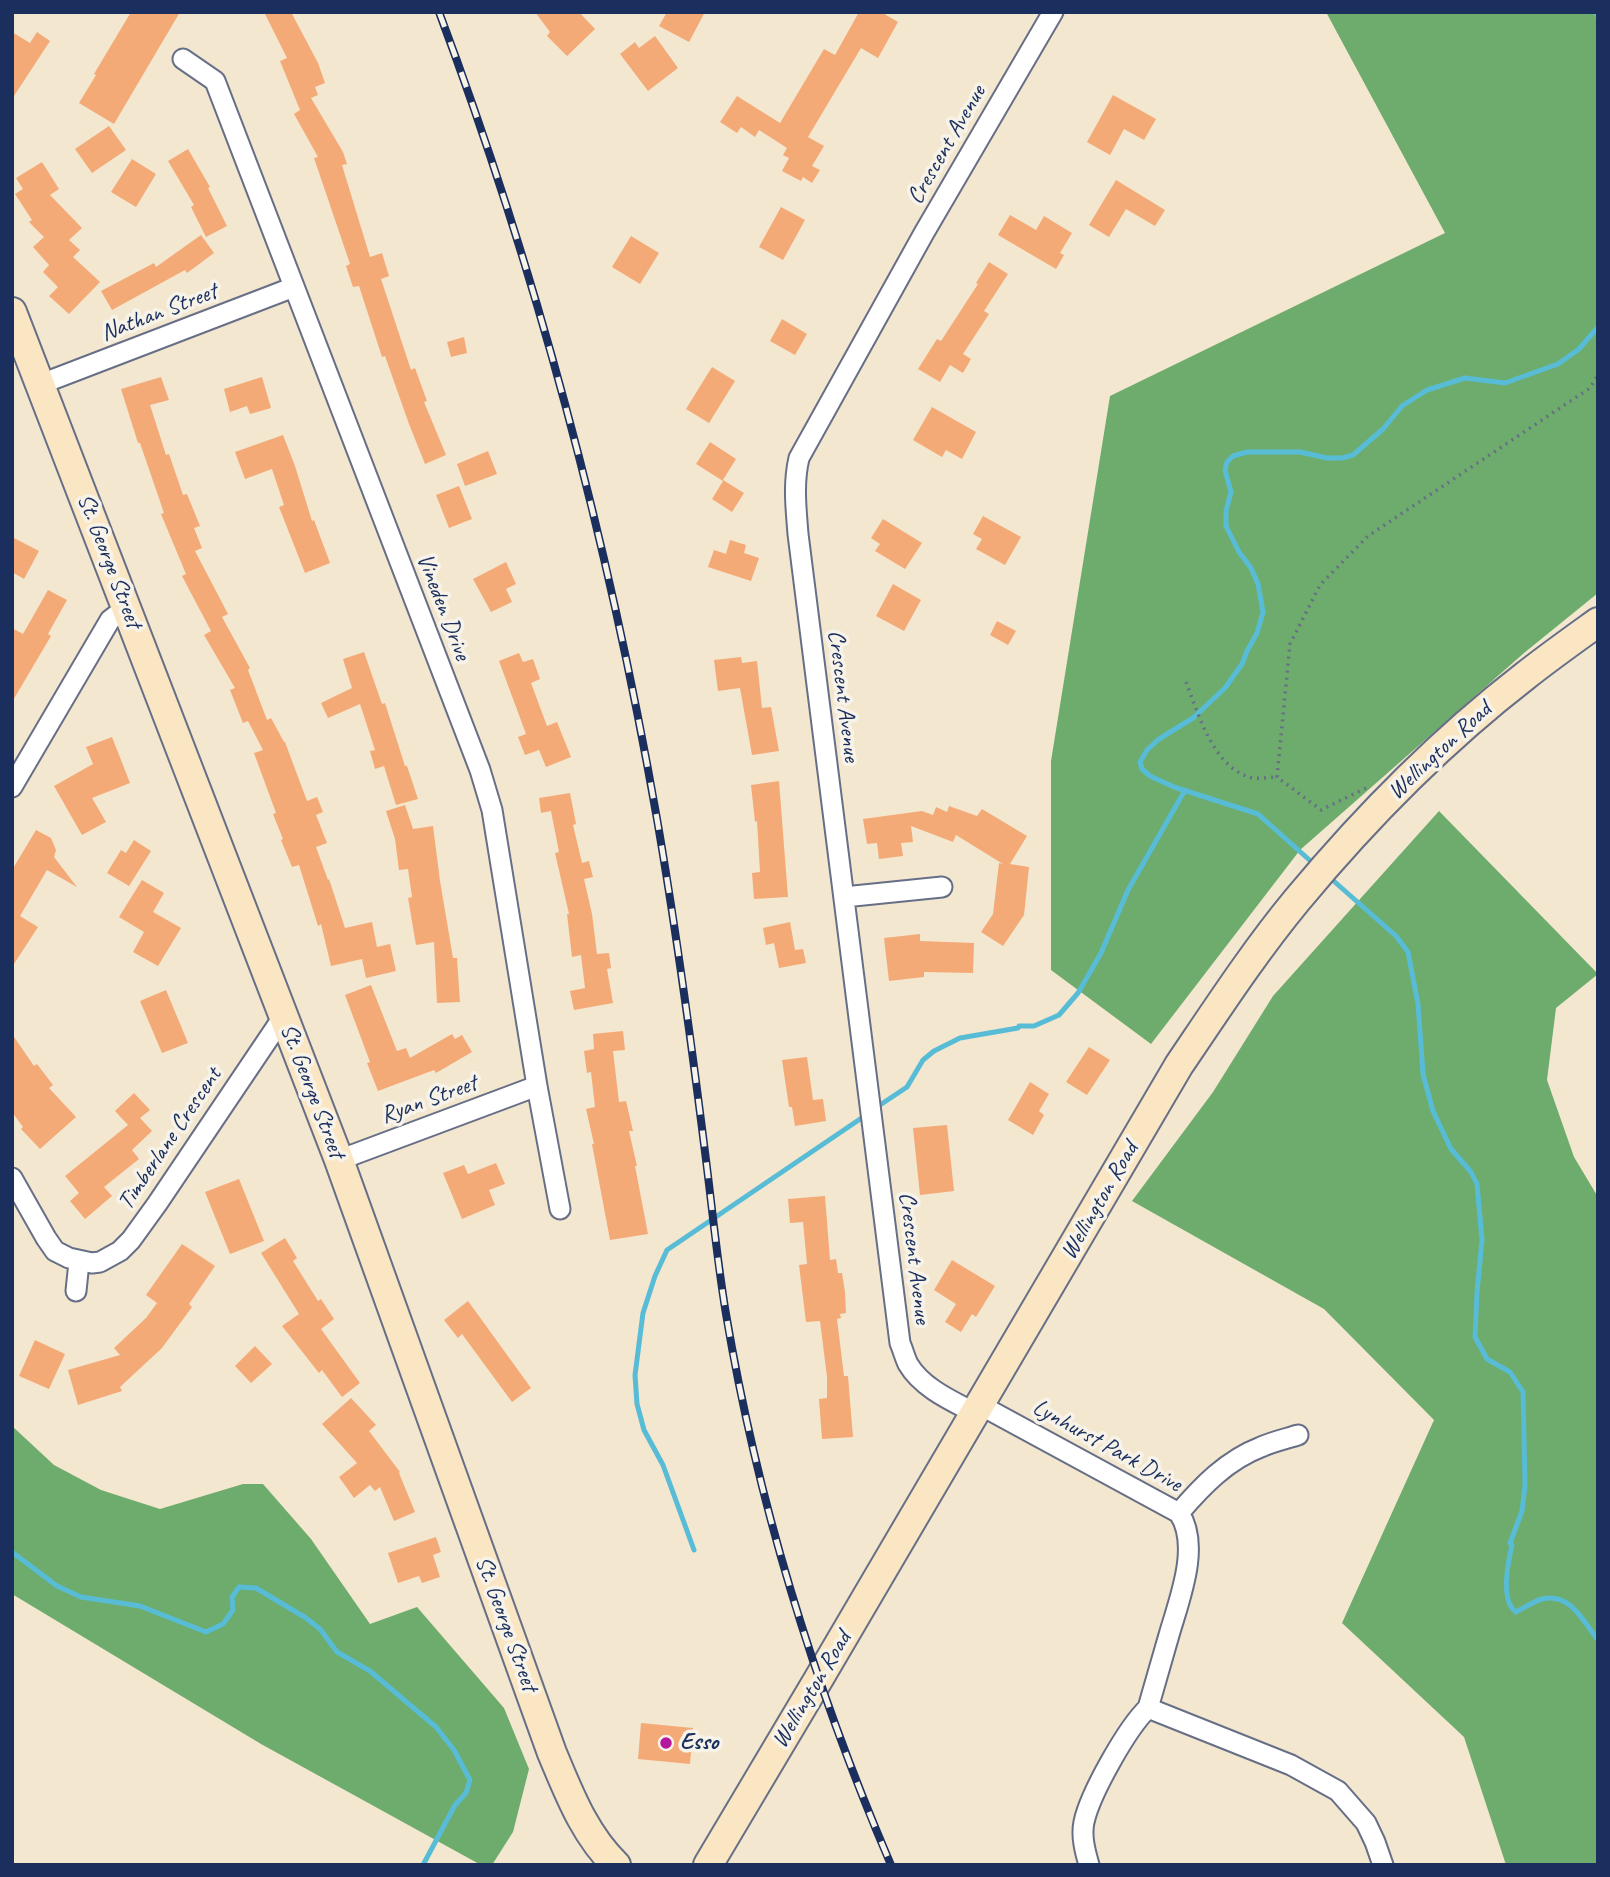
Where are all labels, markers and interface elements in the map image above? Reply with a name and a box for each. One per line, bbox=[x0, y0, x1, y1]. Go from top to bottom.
street label: Crescent Avenue bbox=[901, 80, 993, 210]
street label: Nathan Street bbox=[97, 278, 221, 348]
street label: St. George Street bbox=[70, 490, 148, 632]
street label: Vineden Drive bbox=[410, 550, 476, 664]
street label: Crescent Avenue bbox=[821, 629, 865, 763]
street label: Wellington Road bbox=[1382, 696, 1498, 806]
street label: St. George Street bbox=[273, 1020, 351, 1162]
street label: Timberlane Crescent bbox=[112, 1062, 228, 1216]
street label: Ryan Street bbox=[377, 1069, 481, 1131]
street label: Wellington Road bbox=[1055, 1137, 1145, 1265]
street label: Crescent Avenue bbox=[892, 1191, 936, 1325]
street label: Lynhurst Park Drive bbox=[1027, 1393, 1187, 1499]
street label: St. George Street bbox=[468, 1553, 544, 1695]
street label: Wellington Road bbox=[766, 1627, 858, 1753]
place label: Esso bbox=[680, 1729, 718, 1757]
marker: Esso bbox=[658, 1735, 674, 1751]

